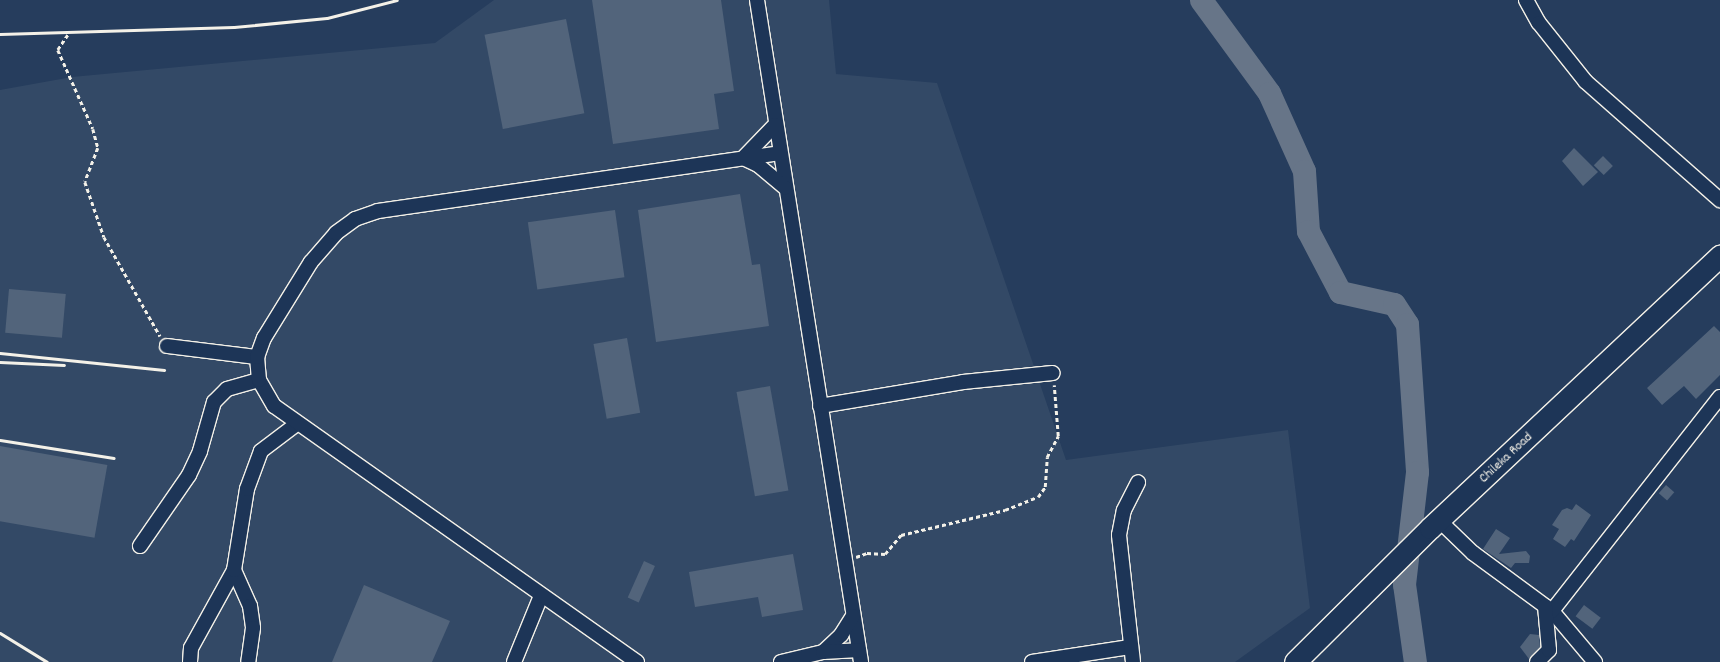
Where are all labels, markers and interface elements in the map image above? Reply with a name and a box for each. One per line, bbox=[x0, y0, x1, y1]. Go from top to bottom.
street label: Chileka Road bbox=[1476, 429, 1536, 487]

